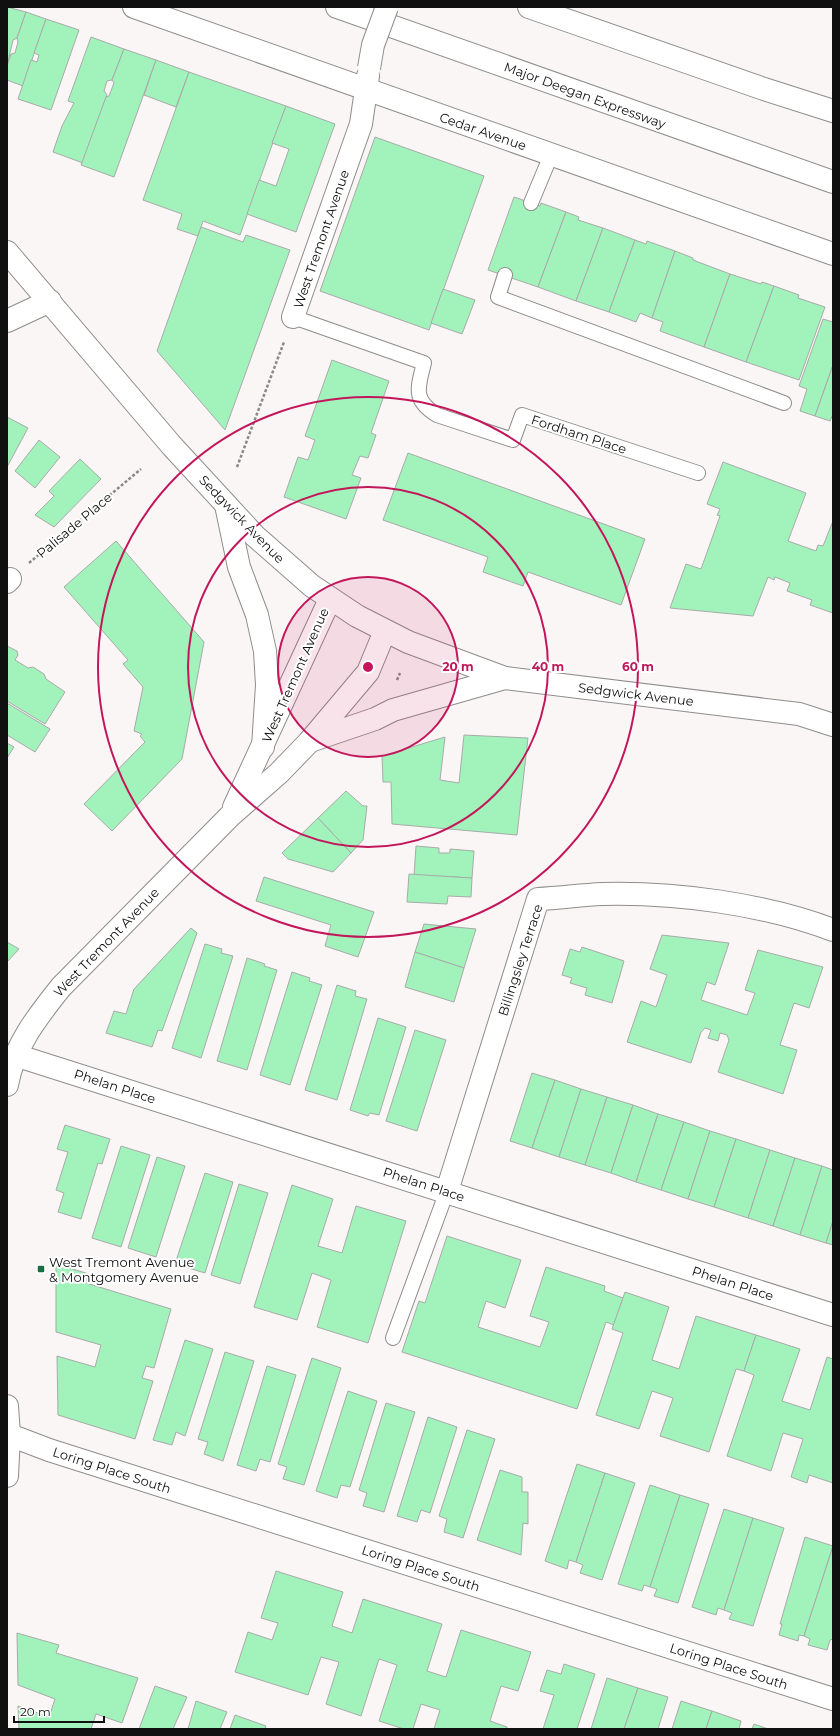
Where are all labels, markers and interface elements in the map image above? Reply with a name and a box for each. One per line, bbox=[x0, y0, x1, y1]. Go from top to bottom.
street label: Major Deegan Expressway bbox=[502, 58, 669, 132]
street label: Cedar Avenue bbox=[437, 109, 529, 153]
street label: West Tremont Avenue bbox=[290, 168, 352, 310]
street label: Fordham Place bbox=[529, 411, 629, 457]
street label: Sedgwick Avenue bbox=[196, 472, 288, 566]
street label: Palisade Place bbox=[33, 489, 115, 561]
street label: West Tremont Avenue bbox=[258, 605, 332, 745]
text: 20 m bbox=[442, 659, 474, 674]
text: 40 m bbox=[532, 659, 564, 674]
text: 60 m bbox=[622, 659, 654, 674]
centre of rings bbox=[361, 660, 375, 674]
street label: Sedgwick Avenue bbox=[577, 679, 695, 709]
street label: West Tremont Avenue bbox=[50, 884, 162, 1000]
street label: Billingsley Terrace bbox=[494, 902, 546, 1018]
street label: Phelan Place bbox=[72, 1065, 158, 1107]
street label: Phelan Place bbox=[381, 1163, 467, 1205]
place label: West Tremont Avenue & Montgomery Avenue bbox=[49, 1254, 199, 1285]
street label: Phelan Place bbox=[690, 1262, 776, 1304]
marker: West Tremont Avenue & Montgomery Avenue bbox=[36, 1264, 46, 1274]
street label: Loring Place South bbox=[51, 1443, 173, 1497]
street label: Loring Place South bbox=[360, 1541, 482, 1595]
street label: Loring Place South bbox=[668, 1639, 790, 1693]
scale bar bbox=[14, 1698, 104, 1724]
text: 20 m bbox=[20, 1704, 51, 1719]

